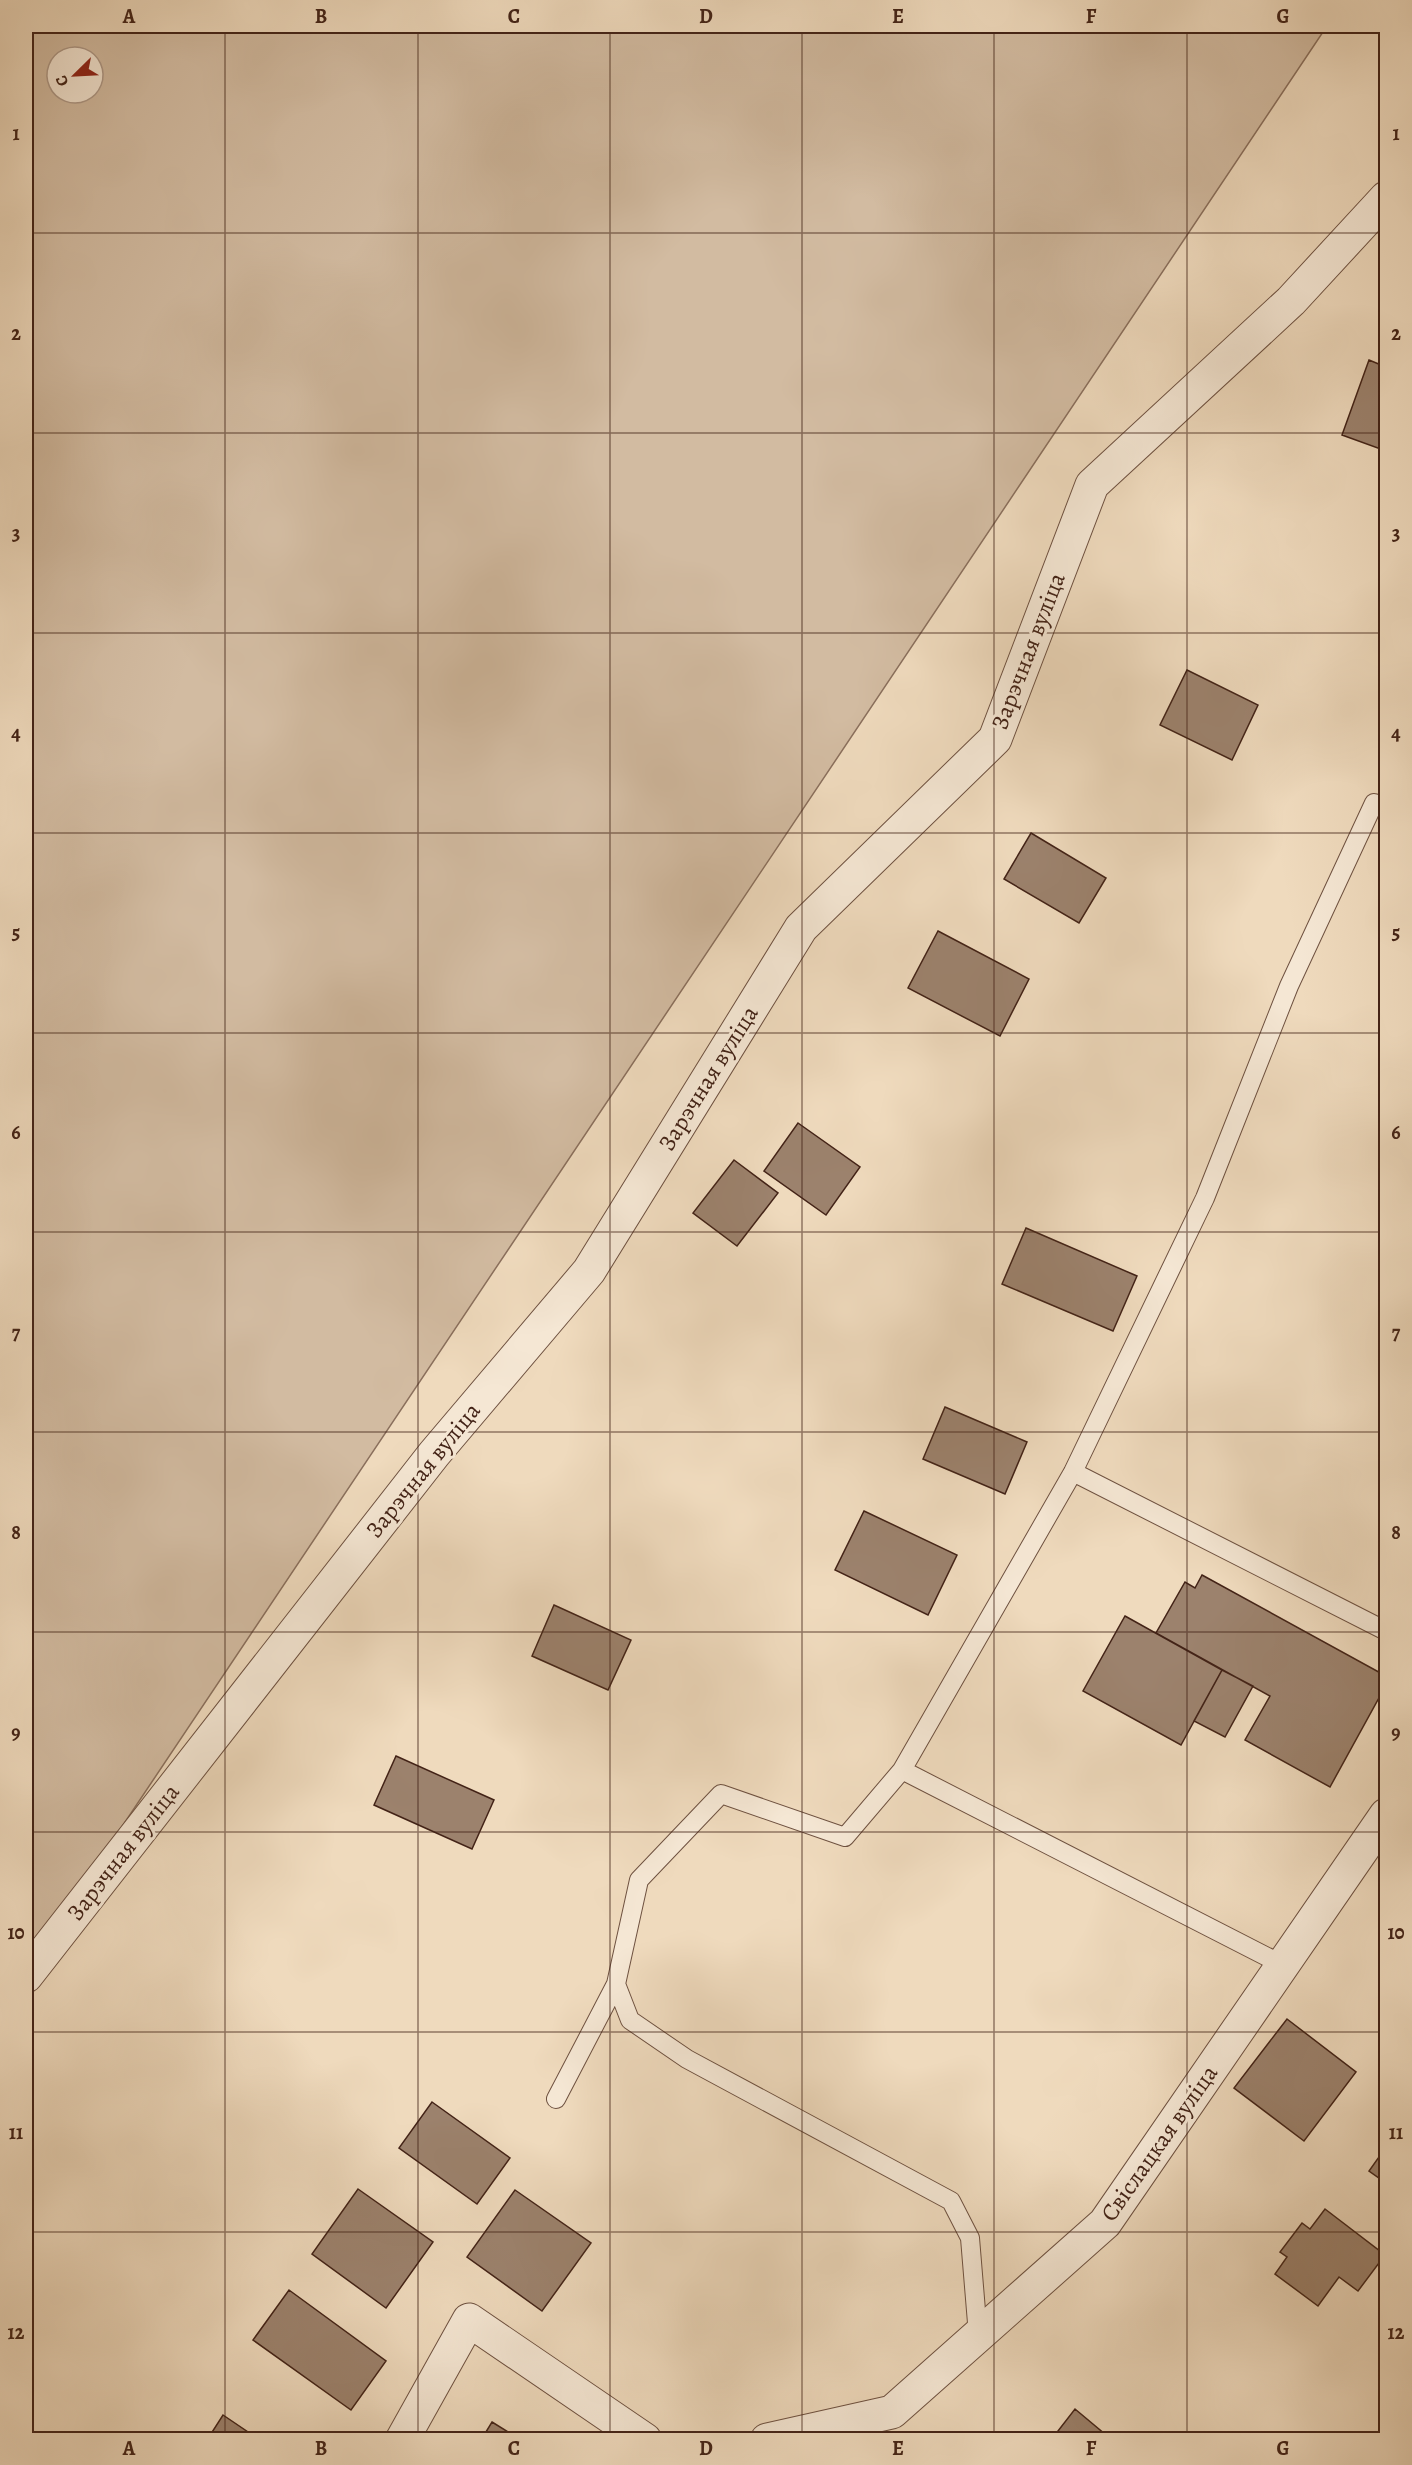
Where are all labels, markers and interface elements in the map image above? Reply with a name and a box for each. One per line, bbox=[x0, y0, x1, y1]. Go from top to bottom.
text: A bbox=[122, 3, 136, 30]
text: B bbox=[315, 3, 327, 30]
text: C bbox=[508, 3, 520, 30]
text: D bbox=[699, 3, 713, 30]
text: E bbox=[892, 3, 904, 30]
text: F bbox=[1086, 3, 1097, 30]
text: G bbox=[1276, 3, 1290, 30]
north arrow bbox=[45, 45, 105, 105]
text: С bbox=[50, 72, 74, 90]
text: 1 bbox=[12, 120, 20, 147]
text: 1 bbox=[1392, 120, 1400, 147]
text: 2 bbox=[11, 320, 21, 347]
text: 2 bbox=[1391, 320, 1401, 347]
text: 3 bbox=[12, 520, 20, 547]
text: 3 bbox=[1392, 520, 1400, 547]
street label: Зарэчная вуліца bbox=[983, 568, 1073, 734]
text: 4 bbox=[11, 720, 21, 747]
text: 4 bbox=[1391, 720, 1401, 747]
text: 5 bbox=[12, 919, 20, 946]
text: 5 bbox=[1392, 919, 1400, 946]
street label: Зарэчная вуліца bbox=[651, 999, 765, 1157]
text: 6 bbox=[11, 1119, 21, 1146]
text: 6 bbox=[1391, 1119, 1401, 1146]
text: 7 bbox=[12, 1319, 21, 1346]
text: 7 bbox=[1392, 1319, 1401, 1346]
street label: Зарэчная вуліца bbox=[358, 1396, 488, 1544]
text: 8 bbox=[11, 1519, 21, 1546]
text: 8 bbox=[1391, 1519, 1401, 1546]
text: 9 bbox=[11, 1719, 21, 1746]
text: 9 bbox=[1391, 1719, 1401, 1746]
street label: Зарэчная вуліца bbox=[59, 1777, 187, 1927]
text: 10 bbox=[7, 1919, 25, 1946]
text: 10 bbox=[1387, 1919, 1405, 1946]
street label: Свіслацкая вуліца bbox=[1093, 2058, 1225, 2228]
text: 11 bbox=[9, 2119, 23, 2146]
text: 11 bbox=[1389, 2119, 1403, 2146]
text: 12 bbox=[8, 2319, 25, 2346]
text: 12 bbox=[1388, 2319, 1405, 2346]
text: A bbox=[122, 2435, 136, 2462]
text: B bbox=[315, 2435, 327, 2462]
text: C bbox=[508, 2435, 520, 2462]
text: D bbox=[699, 2435, 713, 2462]
text: E bbox=[892, 2435, 904, 2462]
text: F bbox=[1086, 2435, 1097, 2462]
text: G bbox=[1276, 2435, 1290, 2462]

